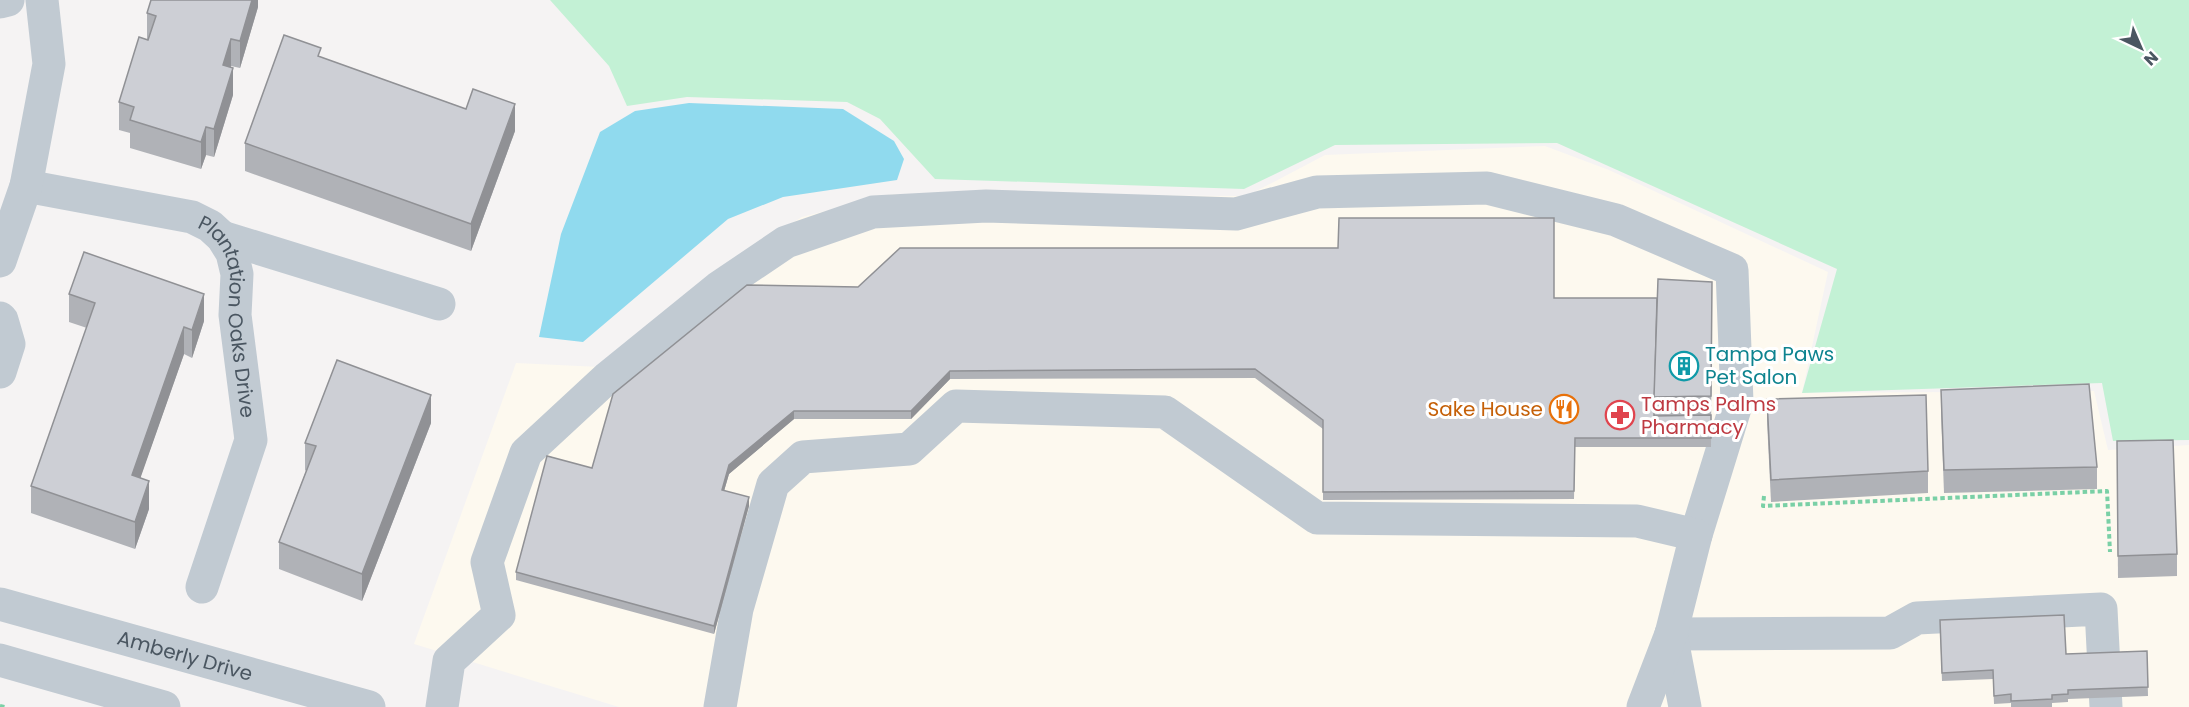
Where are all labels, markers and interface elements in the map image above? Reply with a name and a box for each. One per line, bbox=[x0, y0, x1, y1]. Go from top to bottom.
north arrow bbox=[2111, 18, 2171, 78]
text: N bbox=[2139, 46, 2163, 71]
street label: Plantation Oaks Drive bbox=[194, 208, 262, 419]
place label: Tampa Paws Pet Salon bbox=[1705, 340, 1834, 391]
building icon: Tampa Paws Pet Salon bbox=[1668, 350, 1700, 382]
place label: Tamps Palms Pharmacy bbox=[1641, 390, 1776, 441]
restaurant icon: Sake House bbox=[1548, 393, 1580, 425]
place label: Sake House bbox=[1427, 395, 1543, 423]
pharmacy icon: Tamps Palms Pharmacy bbox=[1604, 399, 1636, 431]
street label: Amberly Drive bbox=[114, 623, 256, 688]

